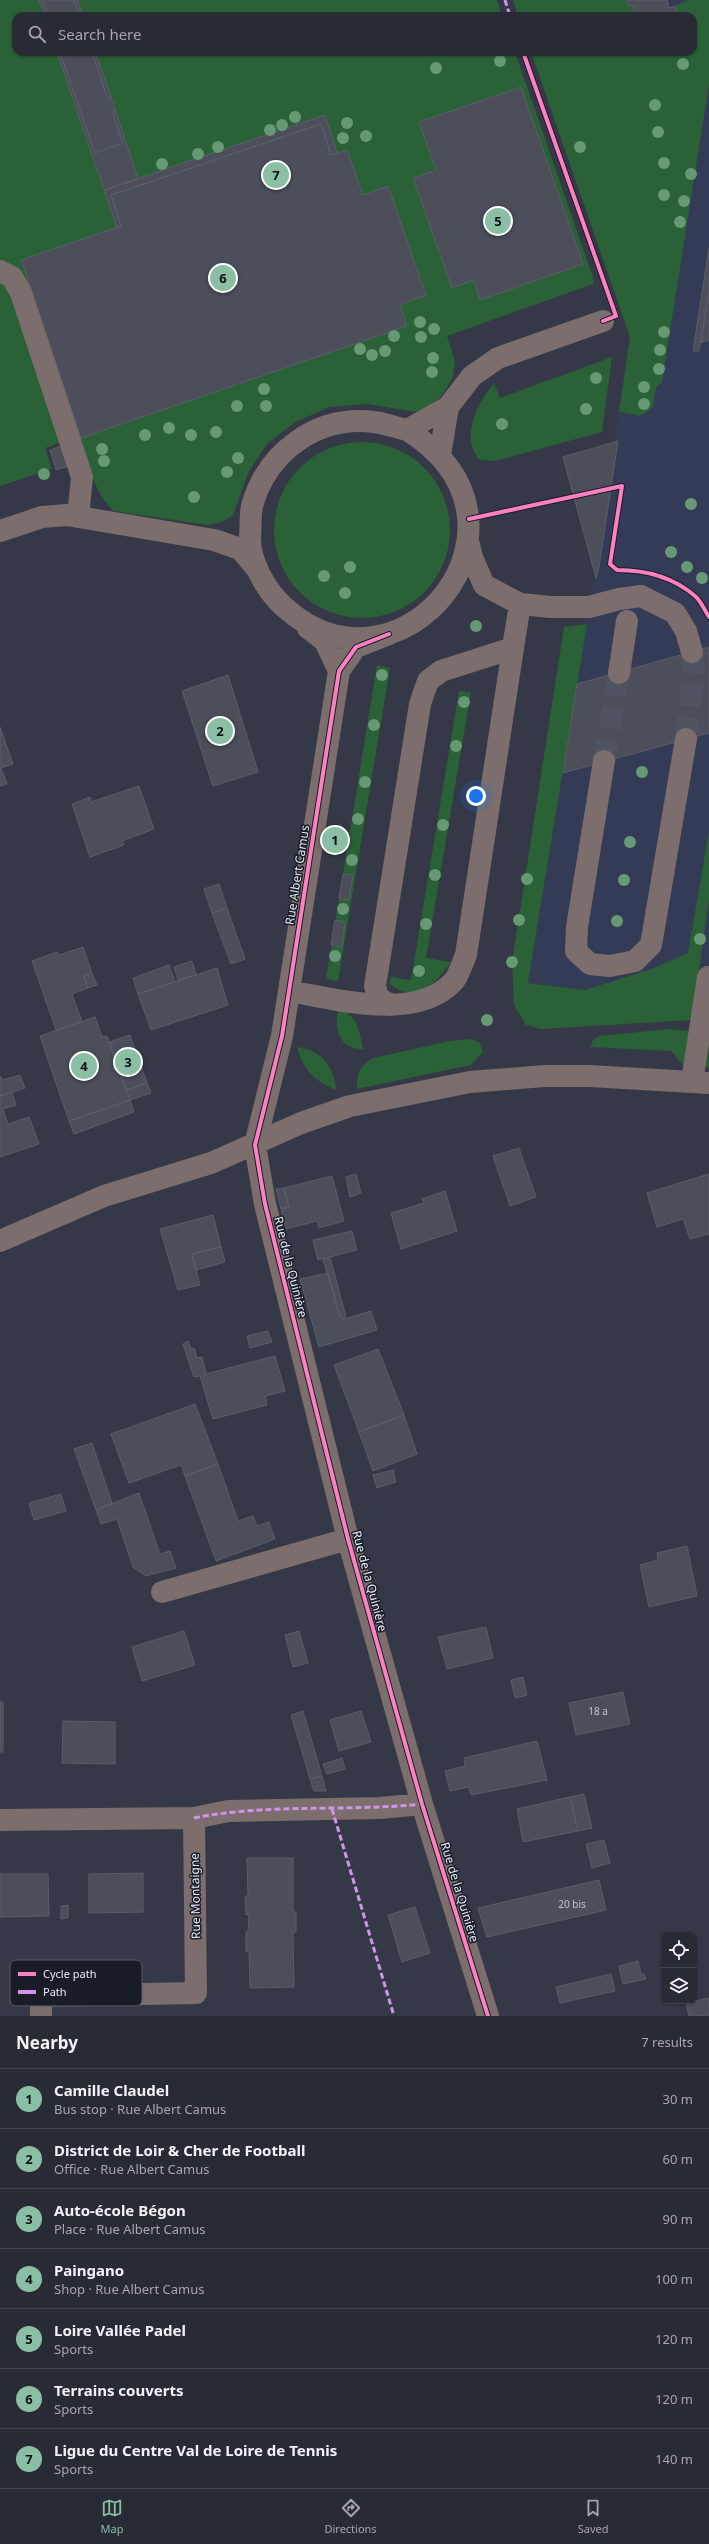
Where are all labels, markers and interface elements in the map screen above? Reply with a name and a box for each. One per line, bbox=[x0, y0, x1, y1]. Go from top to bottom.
search box bbox=[12, 12, 697, 56]
icon: search bbox=[26, 23, 48, 45]
text: Search here bbox=[58, 24, 141, 44]
pin: 7 bbox=[263, 160, 289, 190]
pin: 5 bbox=[485, 206, 511, 236]
pin: 6 bbox=[210, 263, 236, 293]
pin: 2 bbox=[207, 716, 233, 746]
your location bbox=[466, 786, 486, 806]
street label: Rue Albert Camus bbox=[281, 824, 313, 926]
pin: 1 bbox=[322, 825, 348, 855]
pin: 3 bbox=[115, 1047, 141, 1077]
pin: 4 bbox=[71, 1051, 97, 1081]
street label: Rue de la Quinière bbox=[270, 1215, 312, 1320]
street label: Rue de la Quinière bbox=[348, 1529, 392, 1633]
house number: 18 a bbox=[588, 1704, 608, 1718]
street label: Rue de la Quinière bbox=[437, 1840, 483, 1944]
street label: Rue Montaigne bbox=[186, 1853, 204, 1939]
house number: 20 bis bbox=[558, 1897, 586, 1911]
map controls bbox=[661, 1932, 697, 2004]
button: locate bbox=[661, 1932, 697, 1968]
legend bbox=[10, 1960, 142, 2006]
text: Cycle path bbox=[43, 1966, 96, 1981]
button: layers bbox=[661, 1968, 697, 2004]
text: Path bbox=[43, 1984, 67, 1999]
text: Nearby bbox=[16, 2031, 78, 2054]
text: 7 results bbox=[641, 2033, 693, 2051]
text: Camille Claudel bbox=[54, 2080, 169, 2100]
text: 1 bbox=[25, 2090, 33, 2108]
text: 30 m bbox=[663, 2090, 693, 2108]
text: Bus stop · Rue Albert Camus bbox=[54, 2100, 226, 2118]
text: District de Loir & Cher de Football bbox=[54, 2140, 305, 2160]
text: 2 bbox=[25, 2150, 33, 2168]
text: 60 m bbox=[663, 2150, 693, 2168]
text: Office · Rue Albert Camus bbox=[54, 2160, 209, 2178]
text: Auto-école Bégon bbox=[54, 2200, 186, 2220]
text: 3 bbox=[25, 2210, 33, 2228]
text: 90 m bbox=[663, 2210, 693, 2228]
text: Place · Rue Albert Camus bbox=[54, 2220, 206, 2238]
text: Paingano bbox=[54, 2260, 124, 2280]
text: 4 bbox=[25, 2270, 33, 2288]
text: 100 m bbox=[655, 2270, 693, 2288]
text: Shop · Rue Albert Camus bbox=[54, 2280, 204, 2298]
text: Loire Vallée Padel bbox=[54, 2320, 186, 2340]
text: 5 bbox=[25, 2330, 33, 2348]
text: 120 m bbox=[655, 2330, 693, 2348]
text: Sports bbox=[54, 2340, 93, 2358]
text: Terrains couverts bbox=[54, 2380, 183, 2400]
text: 6 bbox=[25, 2390, 33, 2408]
text: 120 m bbox=[655, 2390, 693, 2408]
text: Sports bbox=[54, 2400, 93, 2418]
text: Ligue du Centre Val de Loire de Tennis bbox=[54, 2440, 337, 2460]
text: 7 bbox=[25, 2450, 33, 2468]
text: 140 m bbox=[655, 2450, 693, 2468]
text: Sports bbox=[54, 2460, 93, 2478]
tab: Map bbox=[101, 2497, 123, 2536]
tab: Directions bbox=[324, 2497, 377, 2536]
tab: Saved bbox=[578, 2497, 608, 2536]

